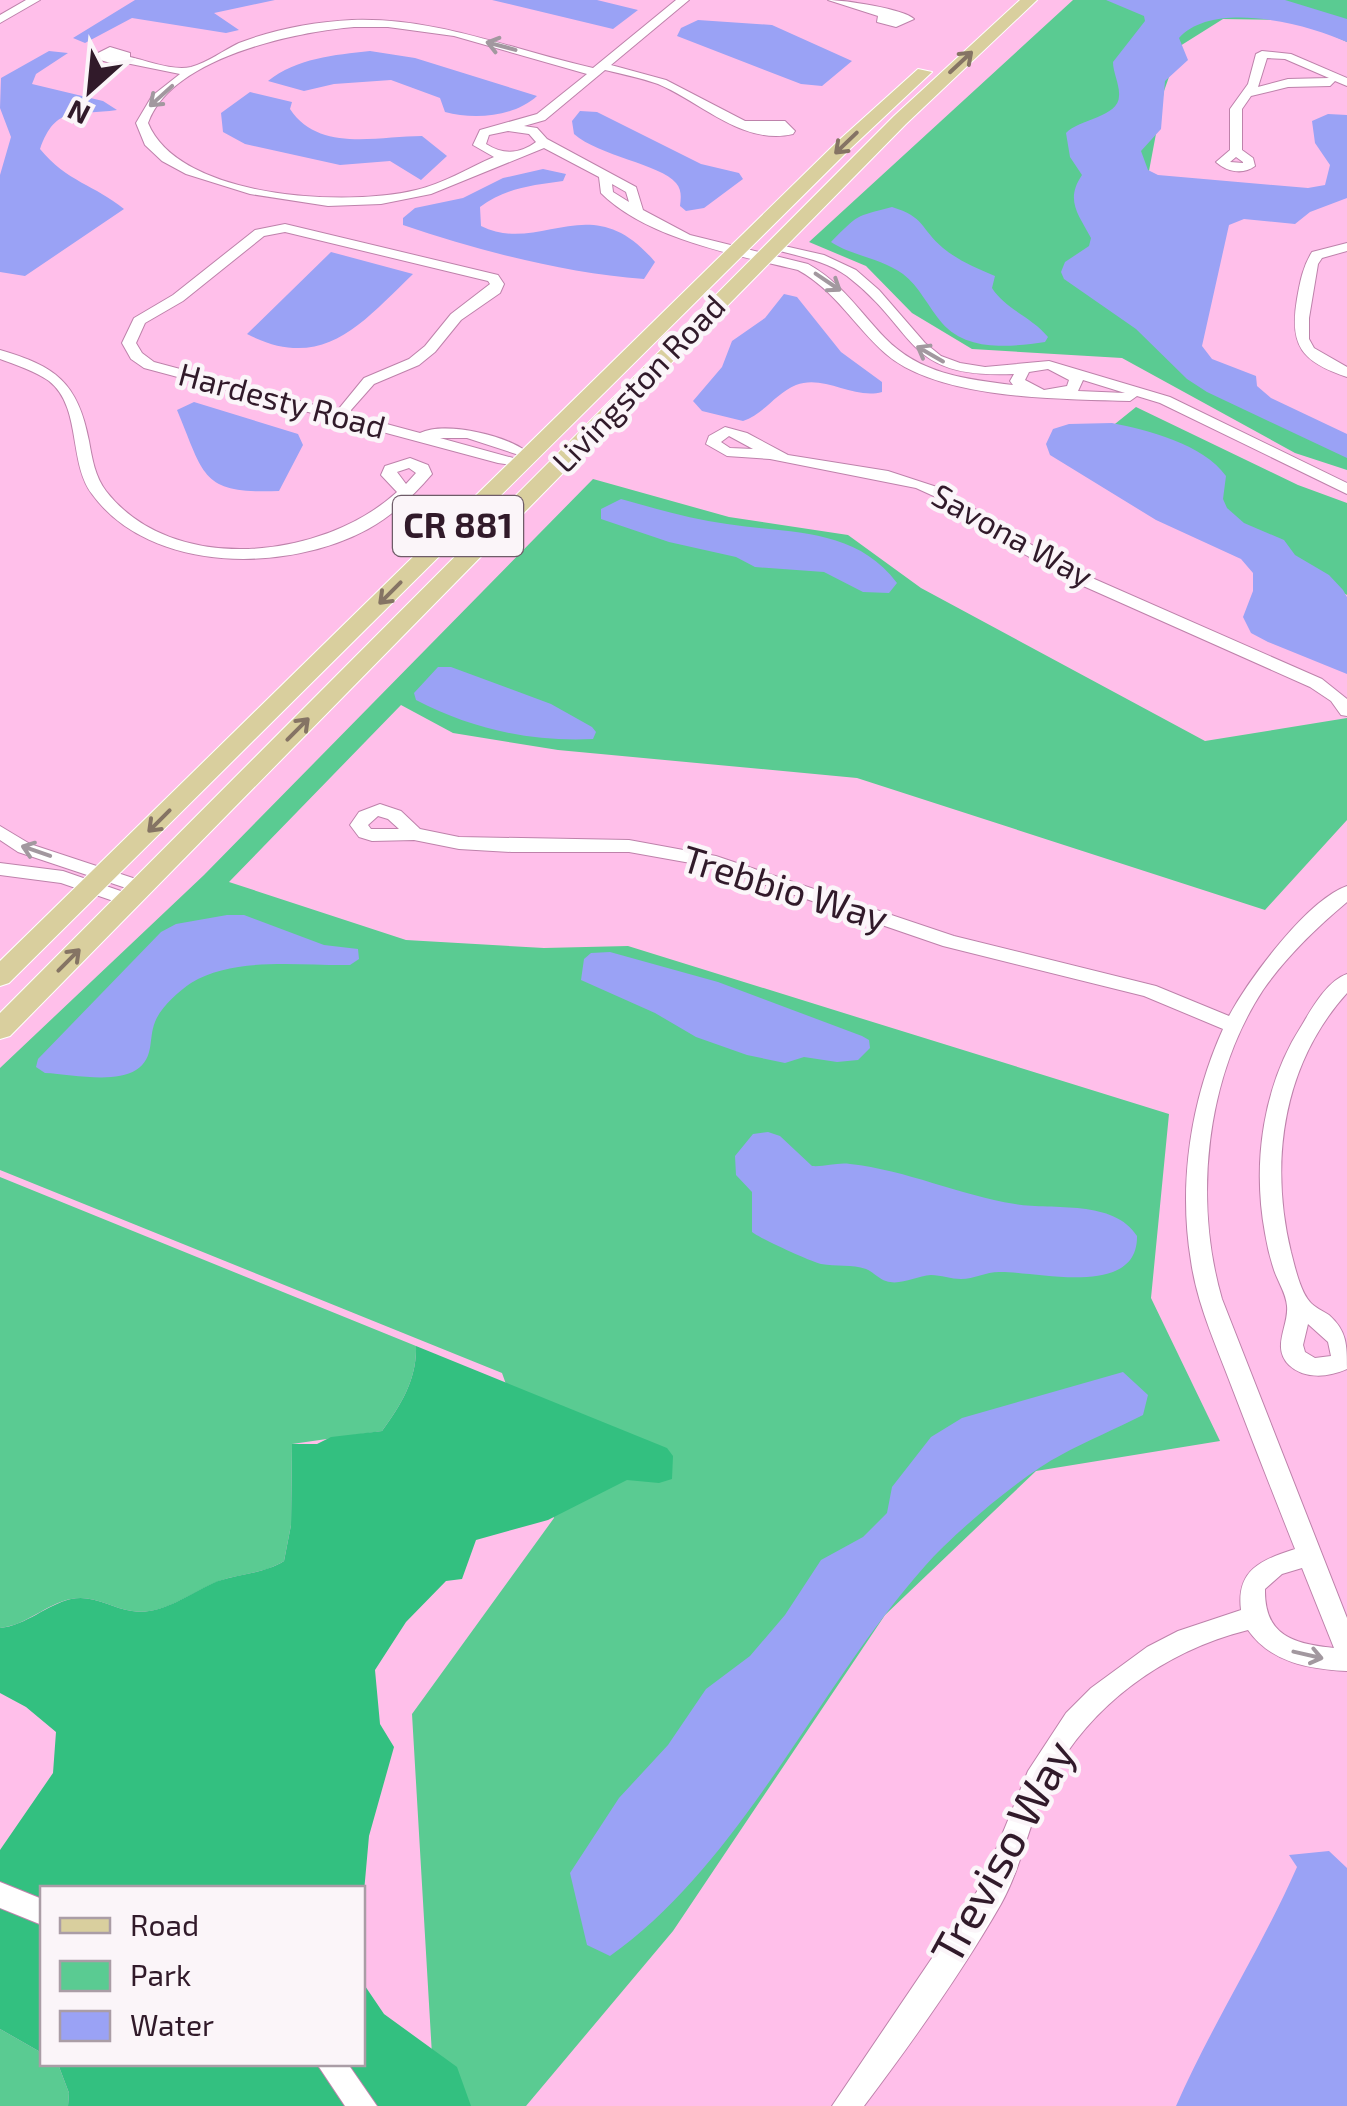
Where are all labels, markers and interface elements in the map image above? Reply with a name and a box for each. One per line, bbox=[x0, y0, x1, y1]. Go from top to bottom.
one-way arrow bbox=[486, 35, 517, 54]
north arrow bbox=[40, 40, 140, 140]
one-way arrow bbox=[948, 51, 973, 74]
one-way arrow bbox=[149, 85, 174, 108]
text: N bbox=[61, 93, 95, 133]
one-way arrow bbox=[834, 131, 858, 155]
one-way arrow bbox=[814, 271, 842, 292]
street label: Livingston Road bbox=[543, 286, 732, 479]
one-way arrow bbox=[916, 344, 945, 364]
street label: Hardesty Road bbox=[175, 353, 390, 445]
street label: Savona Way bbox=[926, 475, 1100, 594]
road number: CR 881 bbox=[393, 496, 523, 556]
one-way arrow bbox=[379, 580, 403, 604]
one-way arrow bbox=[285, 717, 310, 742]
one-way arrow bbox=[147, 808, 171, 832]
street label: Trebbio Way bbox=[677, 834, 894, 940]
one-way arrow bbox=[21, 840, 52, 858]
one-way arrow bbox=[56, 948, 80, 972]
one-way arrow bbox=[1291, 1647, 1323, 1665]
street label: Treviso Way bbox=[918, 1730, 1085, 1972]
legend bbox=[40, 1886, 365, 2066]
text: Road bbox=[130, 1906, 199, 1942]
text: Park bbox=[130, 1956, 191, 1992]
text: Water bbox=[130, 2006, 214, 2042]

